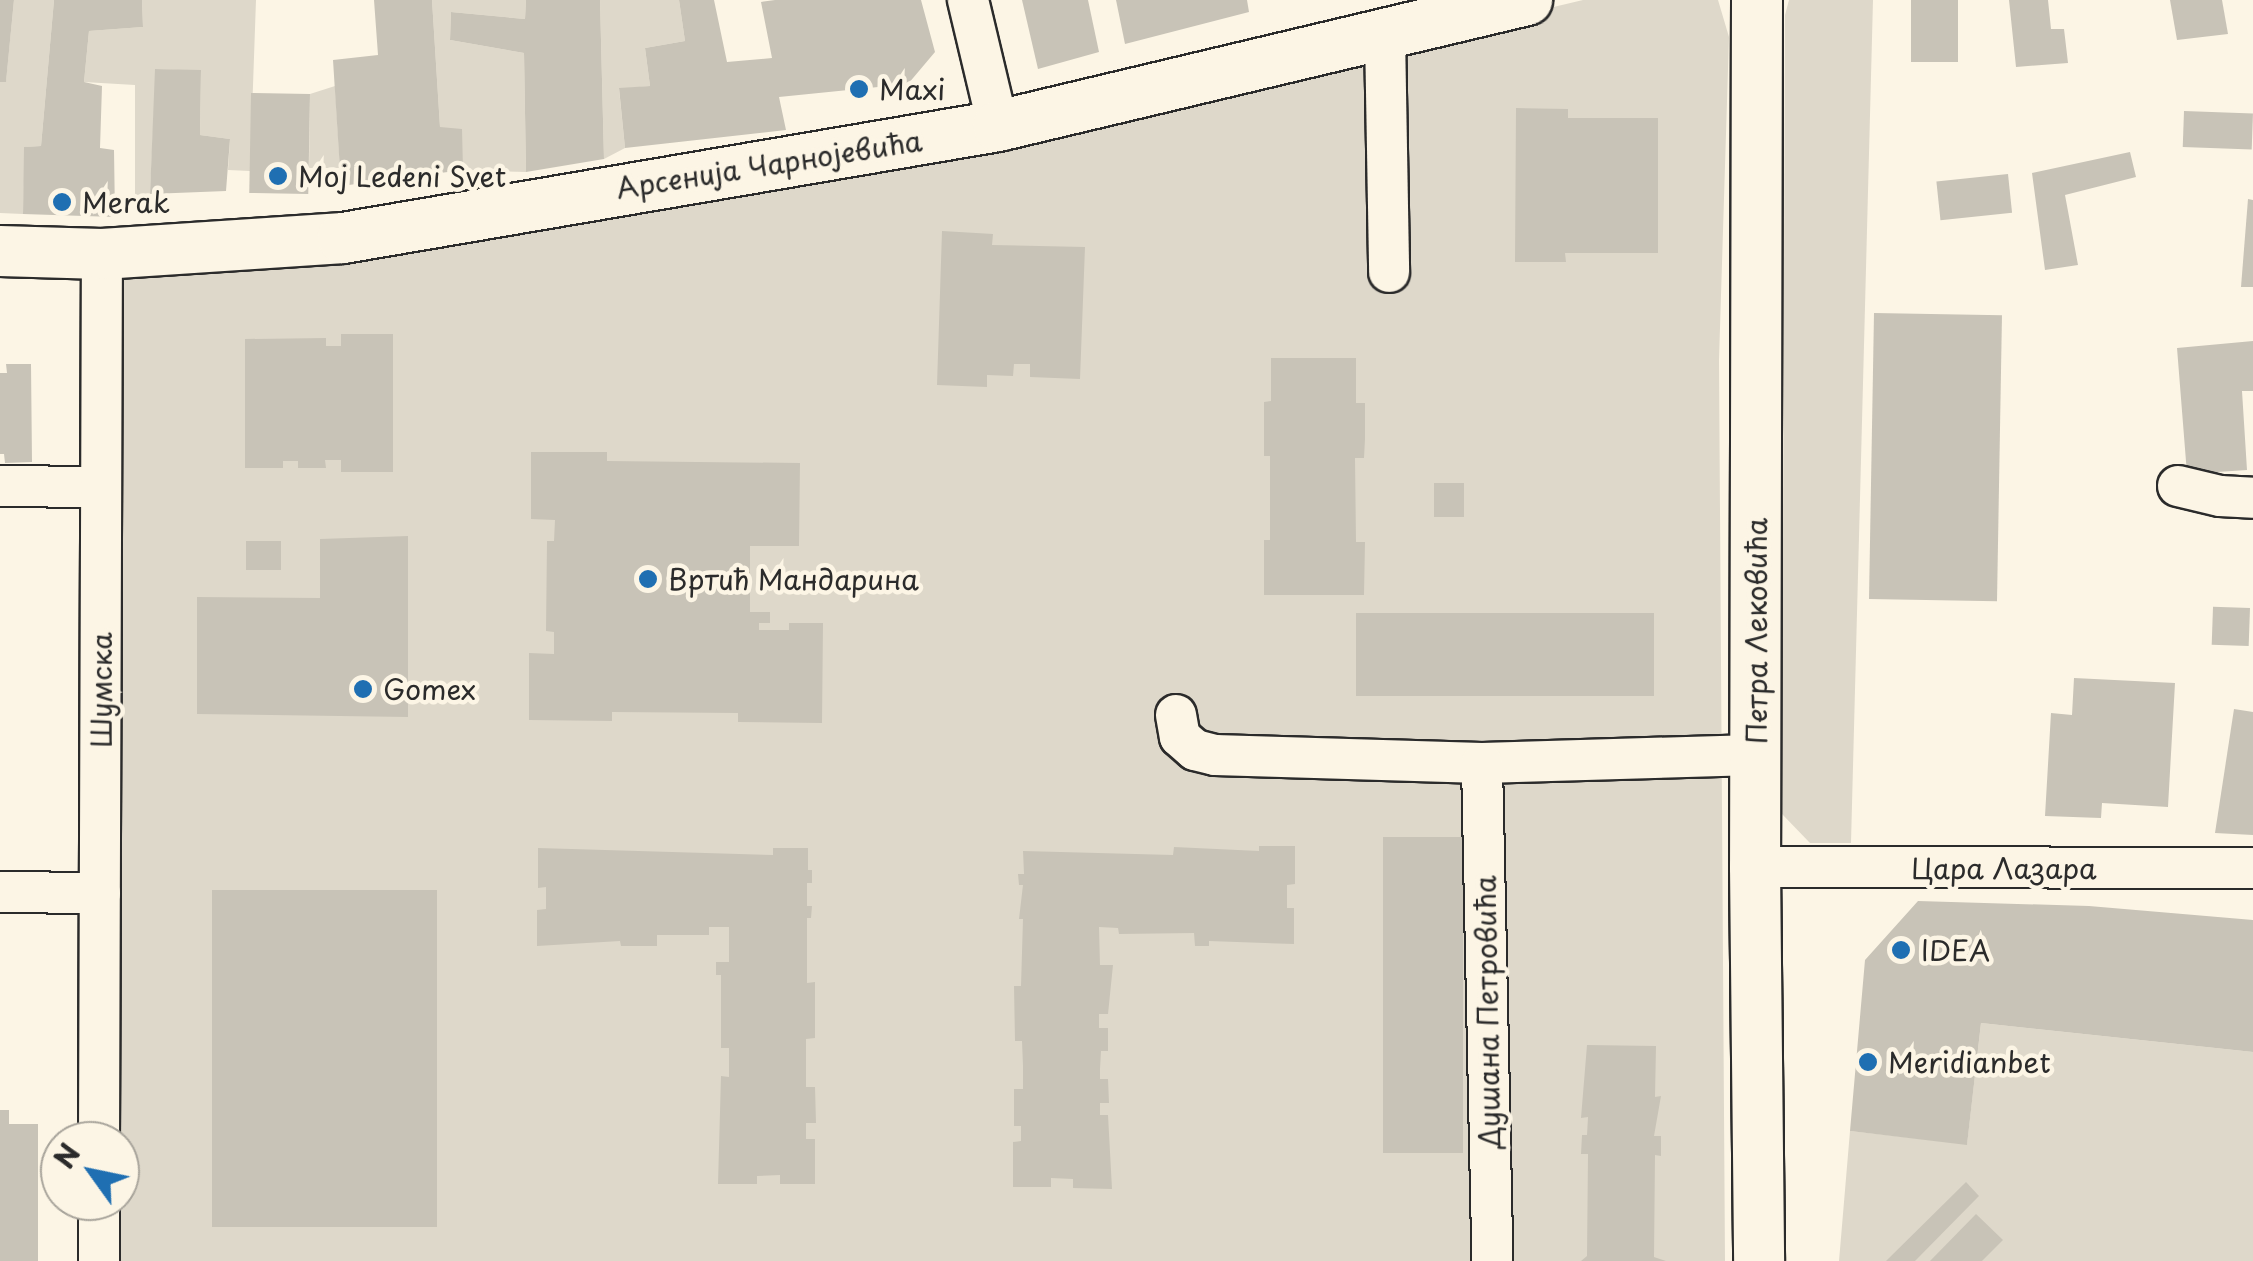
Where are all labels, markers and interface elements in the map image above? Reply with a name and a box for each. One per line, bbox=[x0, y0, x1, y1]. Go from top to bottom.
place label: Maxi bbox=[879, 72, 945, 106]
marker: Maxi bbox=[848, 78, 870, 100]
street label: Арсенија Чарнојевића bbox=[613, 123, 925, 205]
place label: Moj Ledeni Svet bbox=[298, 159, 508, 193]
marker: Moj Ledeni Svet bbox=[267, 165, 289, 187]
place label: Merak bbox=[82, 185, 170, 219]
marker: Merak bbox=[51, 191, 73, 213]
street label: Петра Лековића bbox=[1739, 517, 1773, 745]
place label: Вртић Мандарина bbox=[668, 562, 922, 596]
marker: Вртић Мандарина bbox=[637, 568, 659, 590]
street label: Шумска bbox=[84, 632, 118, 748]
place label: Gomex bbox=[383, 672, 476, 706]
marker: Gomex bbox=[352, 678, 374, 700]
street label: Цара Лазара bbox=[1911, 851, 2097, 885]
street label: Душана Петровића bbox=[1468, 874, 1506, 1150]
place label: IDEA bbox=[1921, 933, 1990, 967]
marker: IDEA bbox=[1890, 939, 1912, 961]
place label: Meridianbet bbox=[1888, 1045, 2051, 1079]
marker: Meridianbet bbox=[1857, 1051, 1879, 1073]
north arrow bbox=[40, 1121, 140, 1221]
text: N bbox=[42, 1134, 90, 1176]

